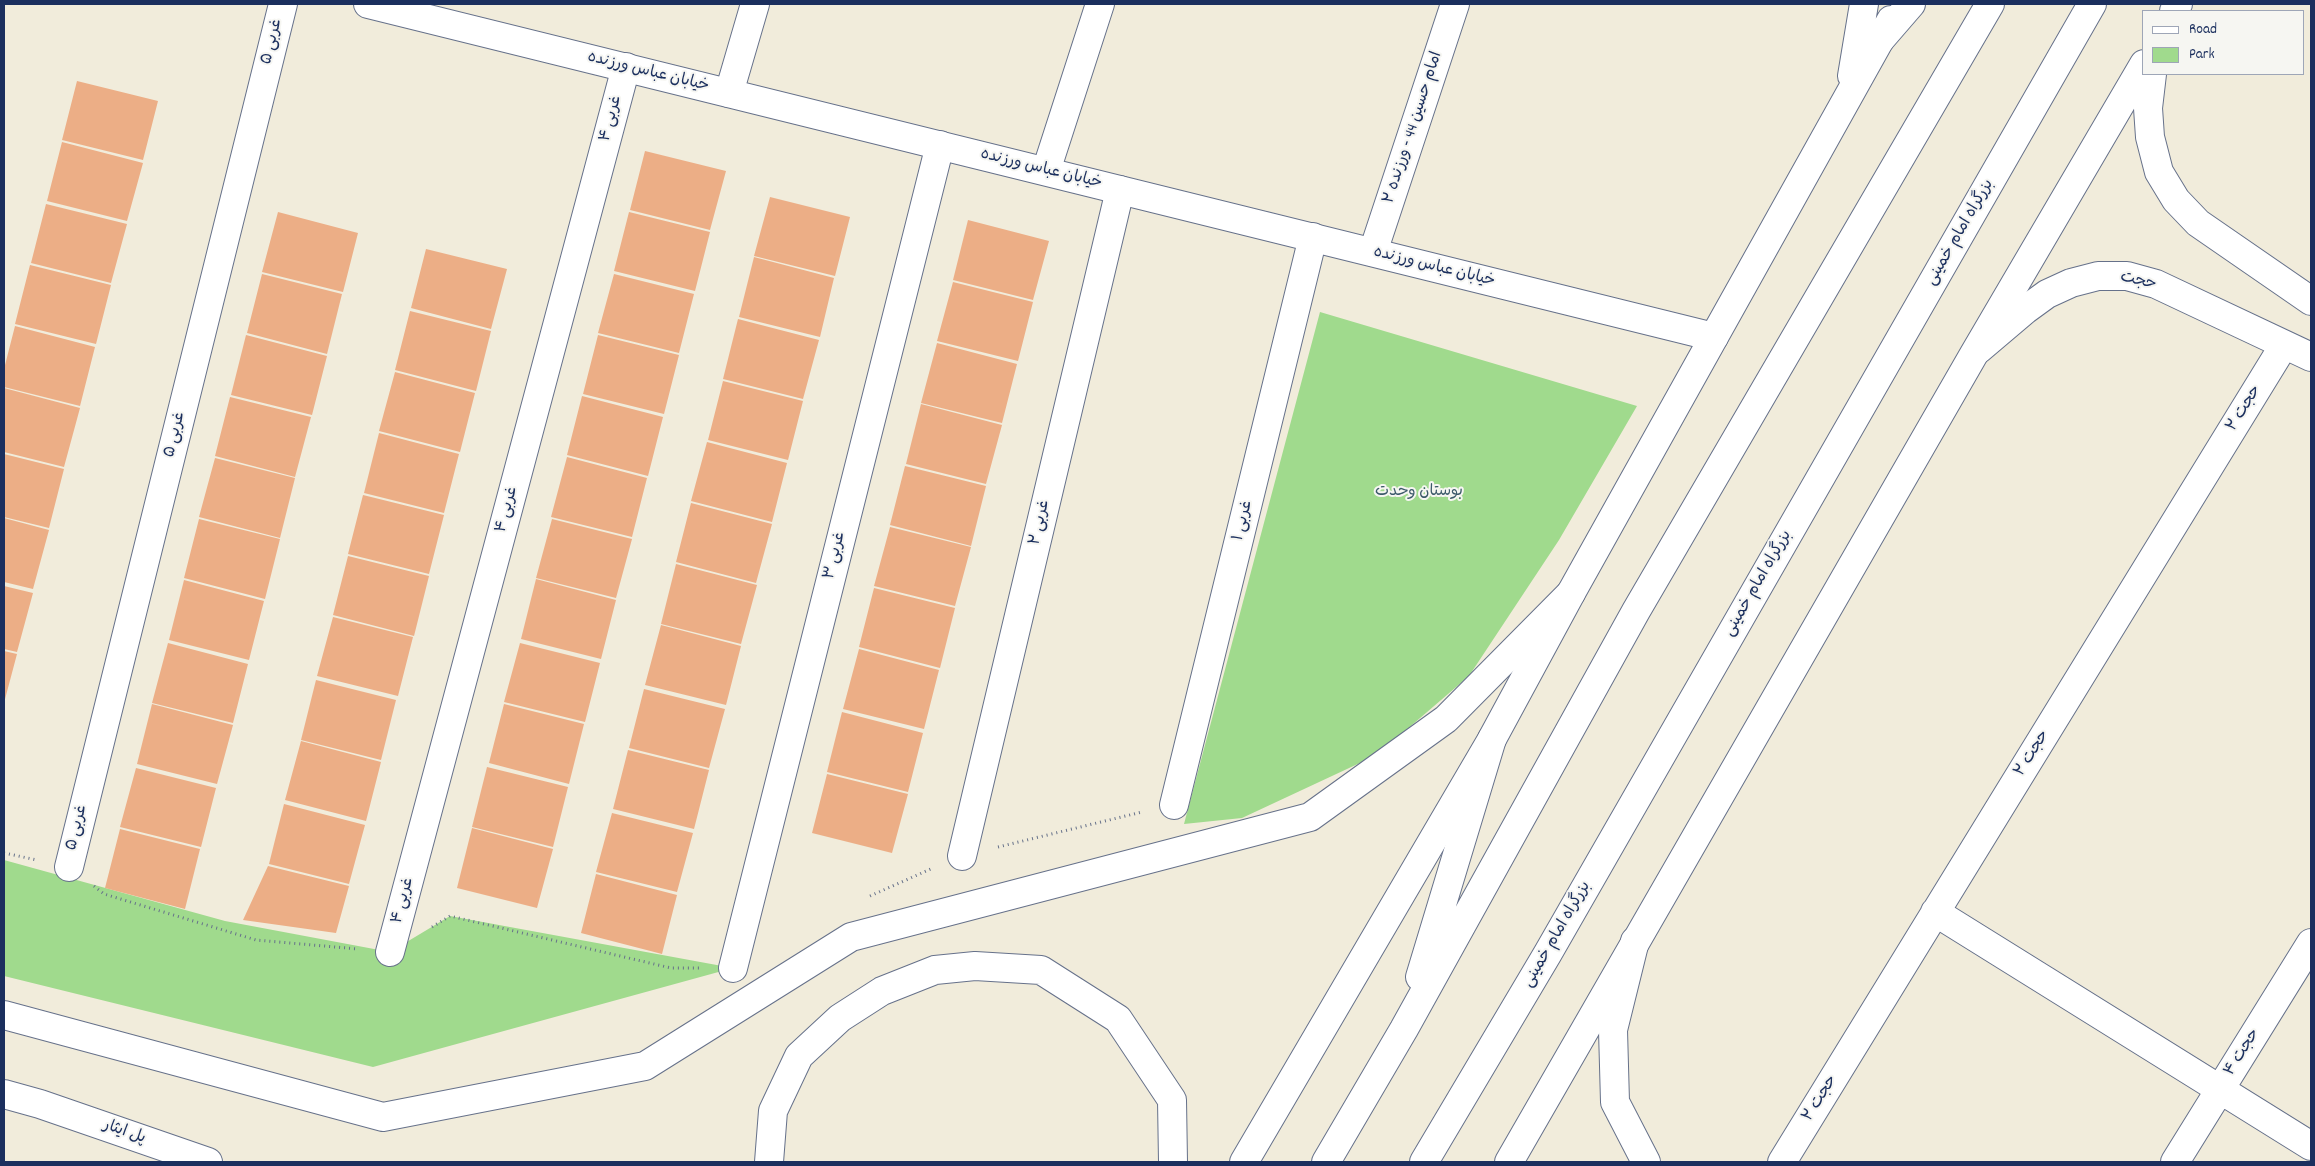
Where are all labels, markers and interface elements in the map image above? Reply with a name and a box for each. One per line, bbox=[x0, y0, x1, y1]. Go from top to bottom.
legend bbox=[2142, 10, 2305, 75]
street label: غربی ۵ bbox=[258, 17, 288, 67]
text: Road bbox=[2189, 19, 2217, 41]
text: Park bbox=[2189, 44, 2215, 66]
street label: خیابان عباس ورزنده bbox=[585, 49, 711, 97]
street label: امام حسین 44 - ورزنده ۲ bbox=[1380, 50, 1448, 206]
street label: غربی ۴ bbox=[597, 94, 627, 144]
street label: خیابان عباس ورزنده bbox=[978, 146, 1104, 194]
street label: بزرگراه امام خمینی bbox=[1923, 177, 1999, 289]
street label: خیابان عباس ورزنده bbox=[1371, 244, 1497, 292]
street label: حجت bbox=[2118, 269, 2158, 295]
street label: حجت ۲ bbox=[2223, 382, 2267, 436]
street label: غربی ۵ bbox=[161, 410, 191, 460]
park label: بوستان وحدت bbox=[1375, 483, 1463, 503]
street label: غربی ۴ bbox=[493, 485, 523, 535]
street label: غربی ۲ bbox=[1026, 498, 1056, 548]
street label: غربی ۱ bbox=[1230, 499, 1258, 543]
street label: بزرگراه امام خمینی bbox=[1721, 528, 1797, 640]
street label: غربی ۳ bbox=[821, 530, 851, 582]
street label: حجت ۲ bbox=[2011, 727, 2055, 781]
street label: غربی ۵ bbox=[63, 803, 93, 853]
street label: غربی ۴ bbox=[389, 876, 419, 926]
street label: بزرگراه امام خمینی bbox=[1520, 879, 1596, 991]
street label: حجت ۴ bbox=[2221, 1026, 2265, 1080]
street label: حجت ۲ bbox=[1799, 1072, 1843, 1126]
street label: پل ایثار bbox=[100, 1117, 148, 1149]

